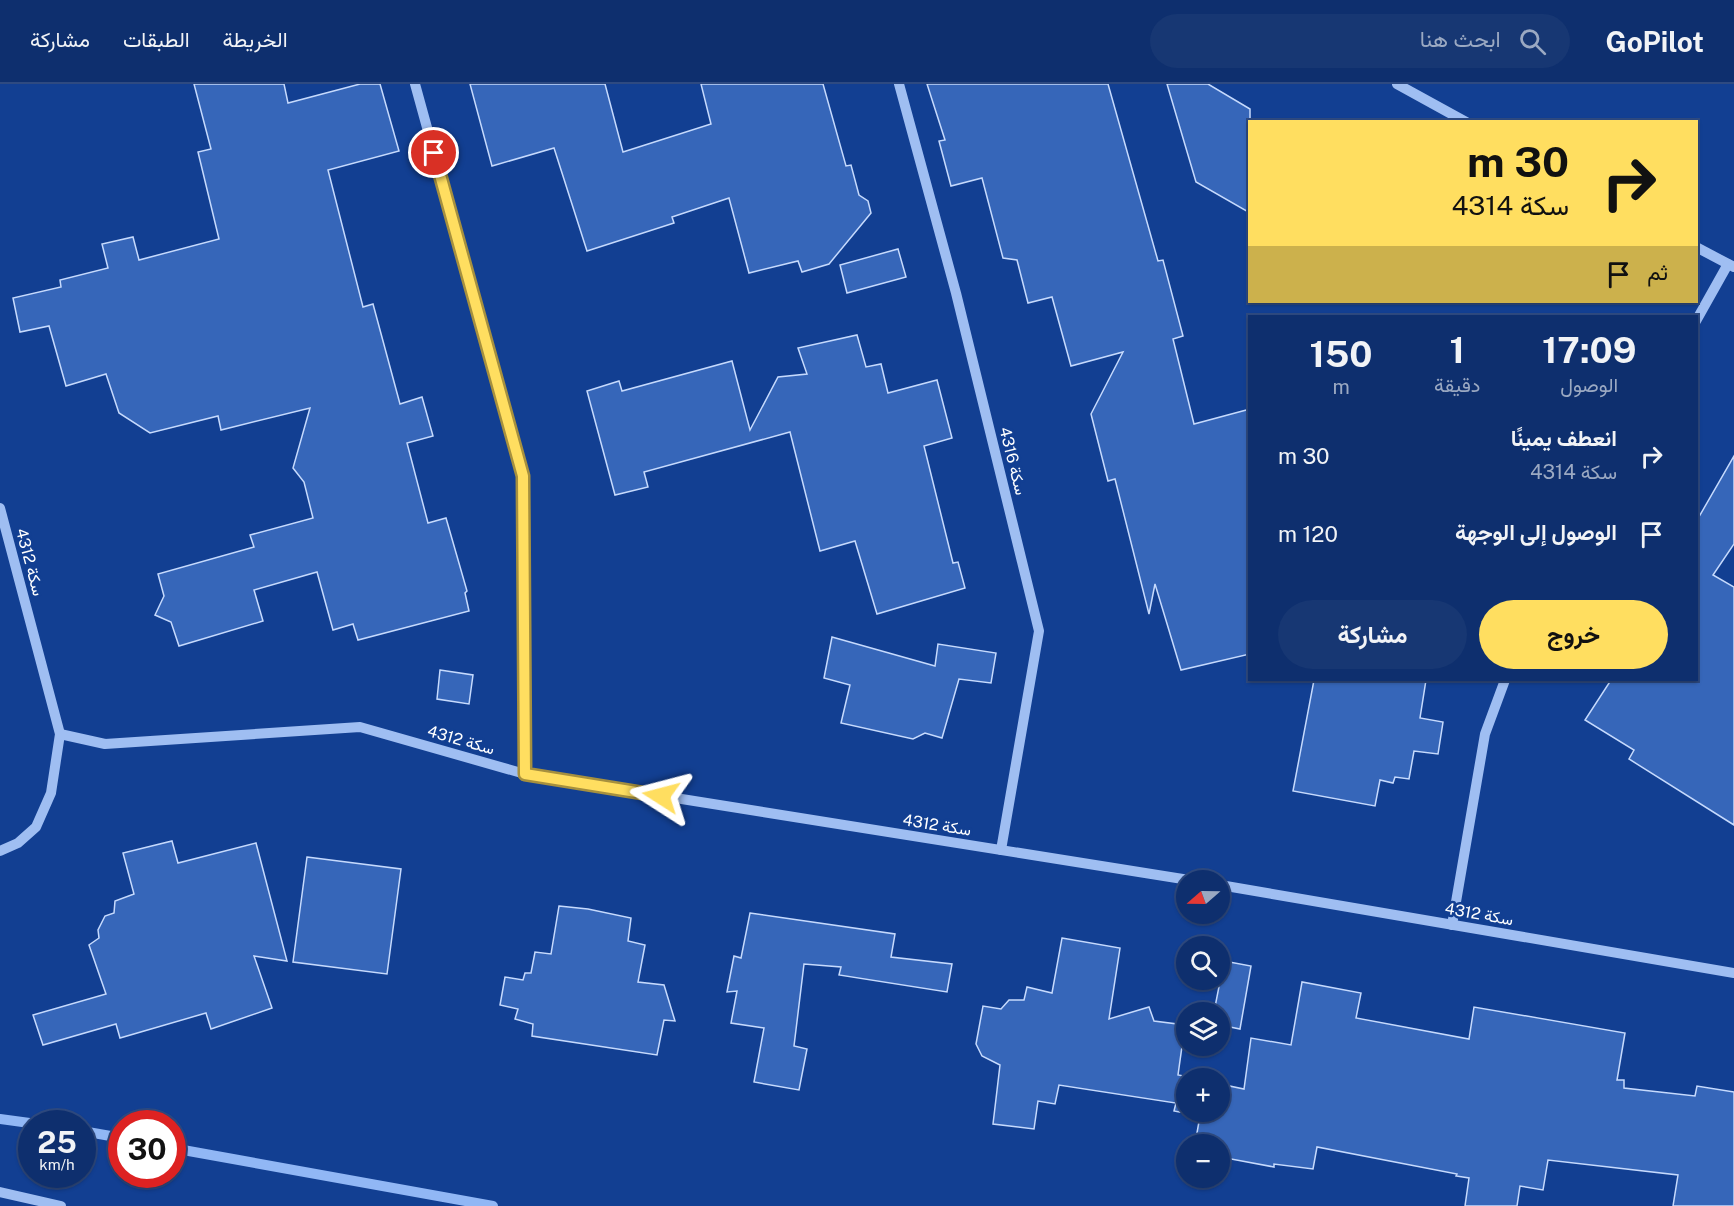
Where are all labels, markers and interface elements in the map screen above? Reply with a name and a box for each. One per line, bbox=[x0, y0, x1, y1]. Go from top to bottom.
search box bbox=[1150, 14, 1570, 68]
icon: search bbox=[1516, 25, 1549, 58]
text: GoPilot bbox=[1606, 25, 1704, 58]
text: ابحث هنا bbox=[1420, 26, 1501, 52]
text: مشاركة bbox=[30, 27, 90, 52]
text: الطبقات bbox=[123, 27, 190, 52]
text: الخريطة bbox=[223, 27, 288, 52]
pin bbox=[408, 127, 459, 178]
icon: arrive bbox=[417, 136, 450, 169]
text: 30 m bbox=[1467, 137, 1569, 186]
icon: right bbox=[1590, 144, 1668, 222]
text: سكة 4314 bbox=[1451, 189, 1569, 221]
icon: arrive bbox=[1602, 258, 1635, 291]
text: ثم bbox=[1647, 259, 1668, 285]
text: 1 bbox=[1450, 329, 1465, 371]
text: 17:09 bbox=[1542, 329, 1636, 371]
text: 150 bbox=[1310, 333, 1373, 375]
text: دقيقة bbox=[1434, 373, 1480, 397]
text: الوصول bbox=[1560, 373, 1618, 397]
text: m bbox=[1332, 375, 1350, 399]
street label: سكة 4316 bbox=[995, 425, 1031, 497]
text: انعطف يمينًا bbox=[1511, 425, 1617, 451]
icon: right bbox=[1635, 440, 1668, 473]
text: 30 m bbox=[1278, 443, 1330, 469]
text: سكة 4314 bbox=[1530, 460, 1617, 484]
icon: arrive bbox=[1635, 518, 1668, 551]
text: الوصول إلى الوجهة bbox=[1455, 519, 1617, 545]
text: 120 m bbox=[1278, 521, 1338, 547]
street label: سكة 4312 bbox=[12, 526, 48, 598]
button: مشاركة bbox=[1278, 600, 1467, 669]
button: خروج bbox=[1479, 600, 1668, 669]
street label: سكة 4312 bbox=[425, 721, 497, 759]
position arrow bbox=[629, 764, 693, 828]
street label: سكة 4312 bbox=[901, 810, 973, 840]
north arrow bbox=[1176, 870, 1230, 924]
map controls bbox=[1176, 870, 1230, 1188]
street label: سكة 4312 bbox=[1443, 899, 1515, 929]
button: search bbox=[1176, 936, 1230, 990]
button: layers bbox=[1176, 1002, 1230, 1056]
button: + bbox=[1176, 1068, 1230, 1122]
speed limit sign: 30 bbox=[108, 1110, 186, 1188]
text: 25 bbox=[37, 1124, 77, 1160]
button: − bbox=[1176, 1134, 1230, 1188]
text: km/h bbox=[39, 1156, 75, 1173]

